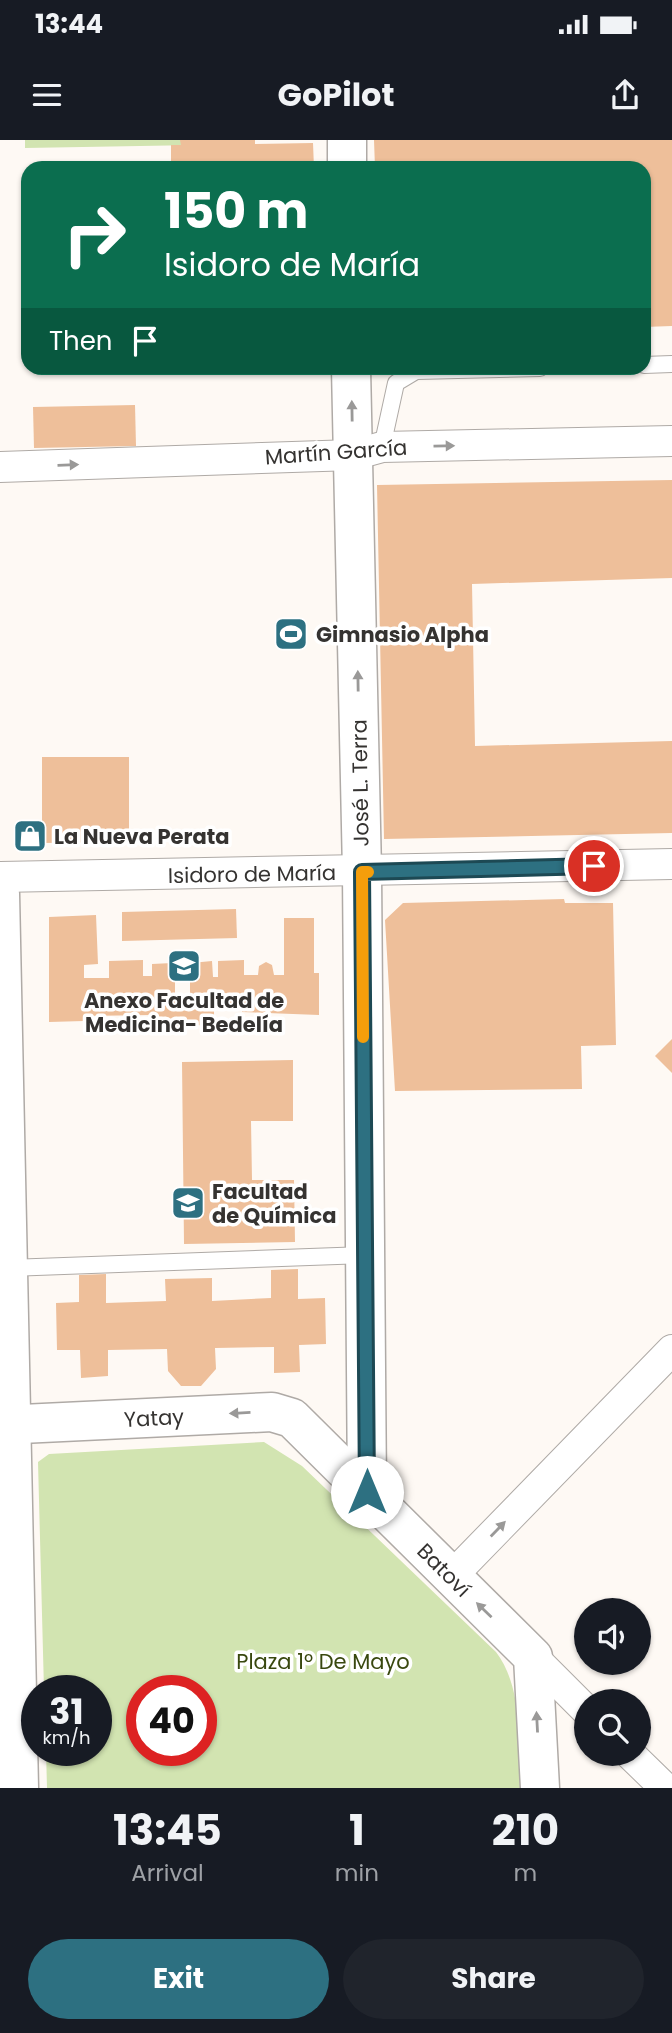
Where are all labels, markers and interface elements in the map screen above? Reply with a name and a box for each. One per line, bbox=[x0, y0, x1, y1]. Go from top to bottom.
text: 13:44 bbox=[35, 6, 103, 42]
text: GoPilot bbox=[278, 72, 395, 117]
icon: menu bbox=[28, 76, 66, 114]
icon: share bbox=[606, 76, 644, 114]
text: 150 m bbox=[164, 177, 309, 245]
icon: right bbox=[49, 189, 140, 280]
text: Isidoro de María bbox=[164, 242, 420, 287]
icon: arrive bbox=[126, 322, 164, 360]
text: Then bbox=[49, 323, 112, 359]
one-way arrow bbox=[346, 400, 358, 422]
street label: Martín García bbox=[264, 433, 408, 471]
one-way arrow bbox=[433, 440, 455, 452]
one-way arrow bbox=[57, 459, 79, 470]
sports icon: Gimnasio Alpha bbox=[272, 615, 310, 653]
place label: Gimnasio Alpha bbox=[316, 620, 489, 649]
one-way arrow bbox=[352, 670, 363, 692]
street label: José L. Terra bbox=[344, 719, 376, 847]
shop icon: La Nueva Perata bbox=[11, 817, 49, 855]
place label: La Nueva Perata bbox=[54, 822, 230, 851]
pin bbox=[564, 836, 624, 896]
icon: arrive bbox=[575, 847, 613, 885]
street label: Isidoro de María bbox=[168, 858, 336, 890]
school or university icon: Anexo Facultad de Medicina- Bedelía bbox=[165, 947, 203, 985]
place label: Anexo Facultad de Medicina- Bedelía bbox=[84, 986, 284, 1039]
place label: Facultad de Química bbox=[212, 1177, 337, 1230]
school or university icon: Facultad de Química bbox=[169, 1184, 207, 1222]
street label: Yatay bbox=[123, 1402, 185, 1434]
one-way arrow bbox=[229, 1408, 251, 1419]
position arrow bbox=[330, 1455, 404, 1529]
one-way arrow bbox=[489, 1521, 505, 1538]
street label: Batoví bbox=[411, 1537, 477, 1603]
map controls bbox=[574, 1598, 651, 1766]
button: sound bbox=[574, 1598, 651, 1675]
one-way arrow bbox=[475, 1601, 492, 1618]
park label: Plaza 1º De Mayo bbox=[236, 1647, 410, 1676]
speed limit sign: 40 bbox=[126, 1675, 217, 1766]
text: 31 bbox=[49, 1687, 84, 1736]
button: search bbox=[574, 1689, 651, 1766]
one-way arrow bbox=[531, 1711, 542, 1733]
text: km/h bbox=[43, 1725, 90, 1750]
text: 13:45 bbox=[113, 1801, 222, 1860]
text: 1 bbox=[349, 1801, 365, 1860]
text: 210 bbox=[492, 1801, 559, 1860]
text: Arrival bbox=[131, 1857, 204, 1889]
text: min bbox=[335, 1857, 379, 1889]
text: m bbox=[514, 1857, 537, 1889]
button: Exit bbox=[28, 1939, 329, 2019]
button: Share bbox=[343, 1939, 644, 2019]

